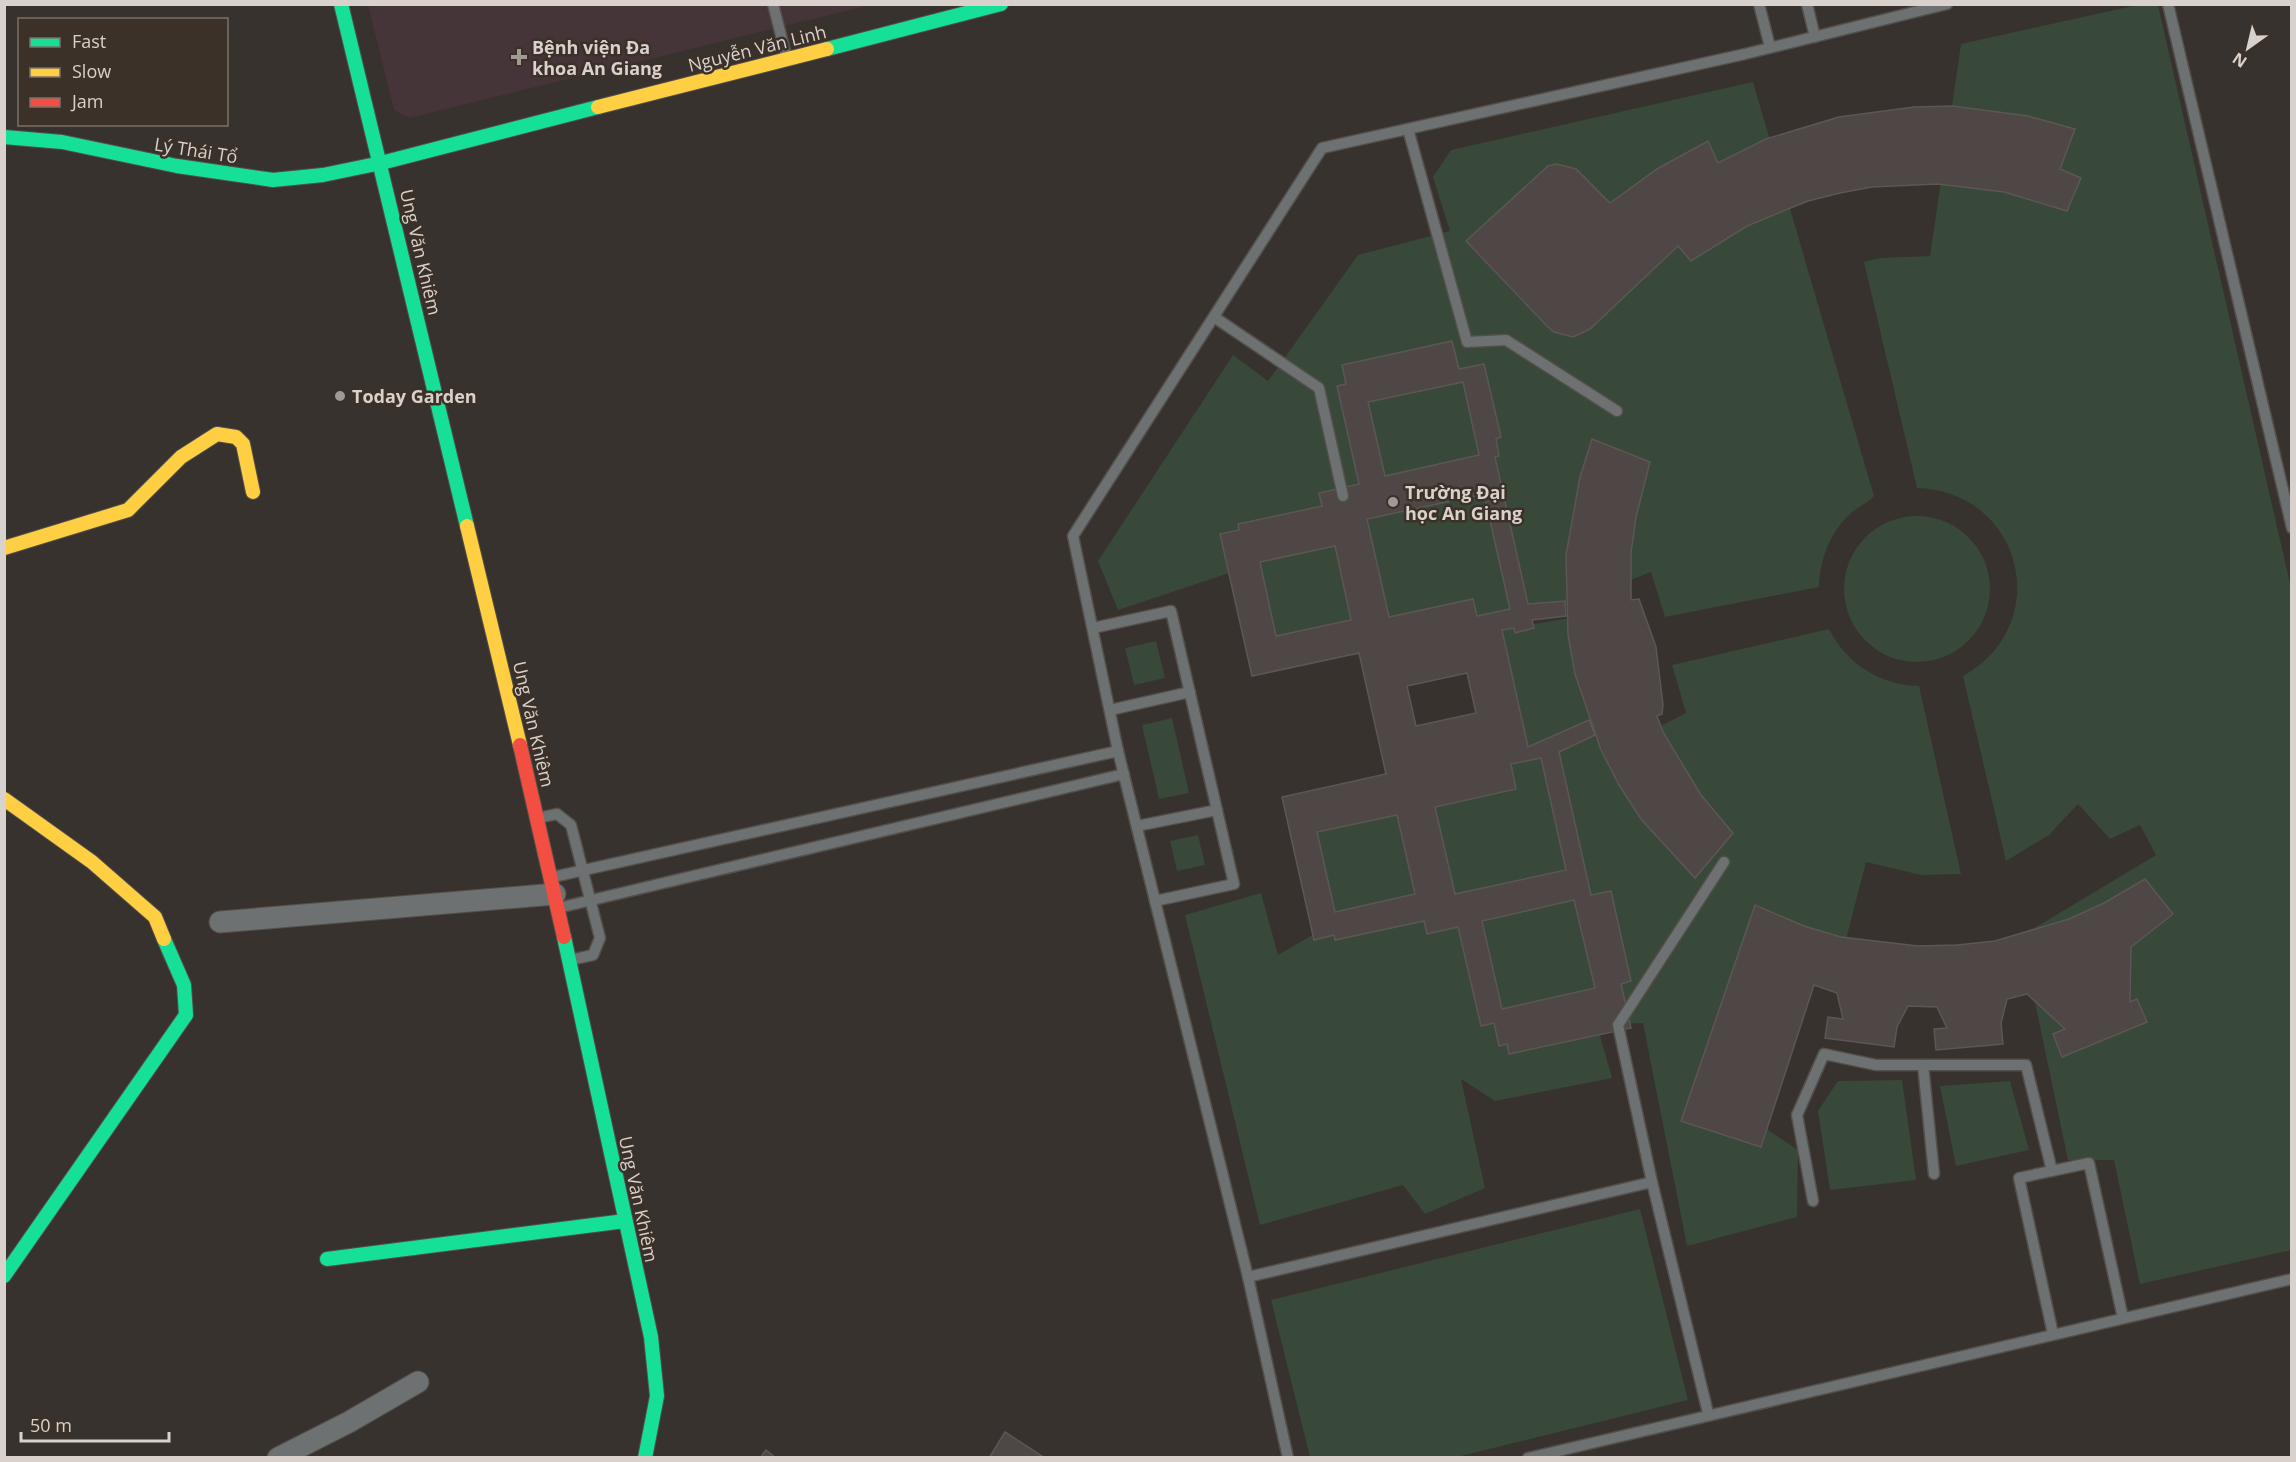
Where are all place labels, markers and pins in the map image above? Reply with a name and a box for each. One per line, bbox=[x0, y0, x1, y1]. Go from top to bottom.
place label: Bệnh viện Đa khoa An Giang bbox=[532, 35, 662, 80]
marker: Bệnh viện Đa khoa An Giang bbox=[510, 48, 528, 66]
place label: Today Garden bbox=[352, 384, 477, 408]
marker: Today Garden bbox=[333, 389, 347, 403]
place label: Trường Đại học An Giang bbox=[1405, 480, 1522, 525]
marker: Trường Đại học An Giang bbox=[1386, 495, 1400, 509]

